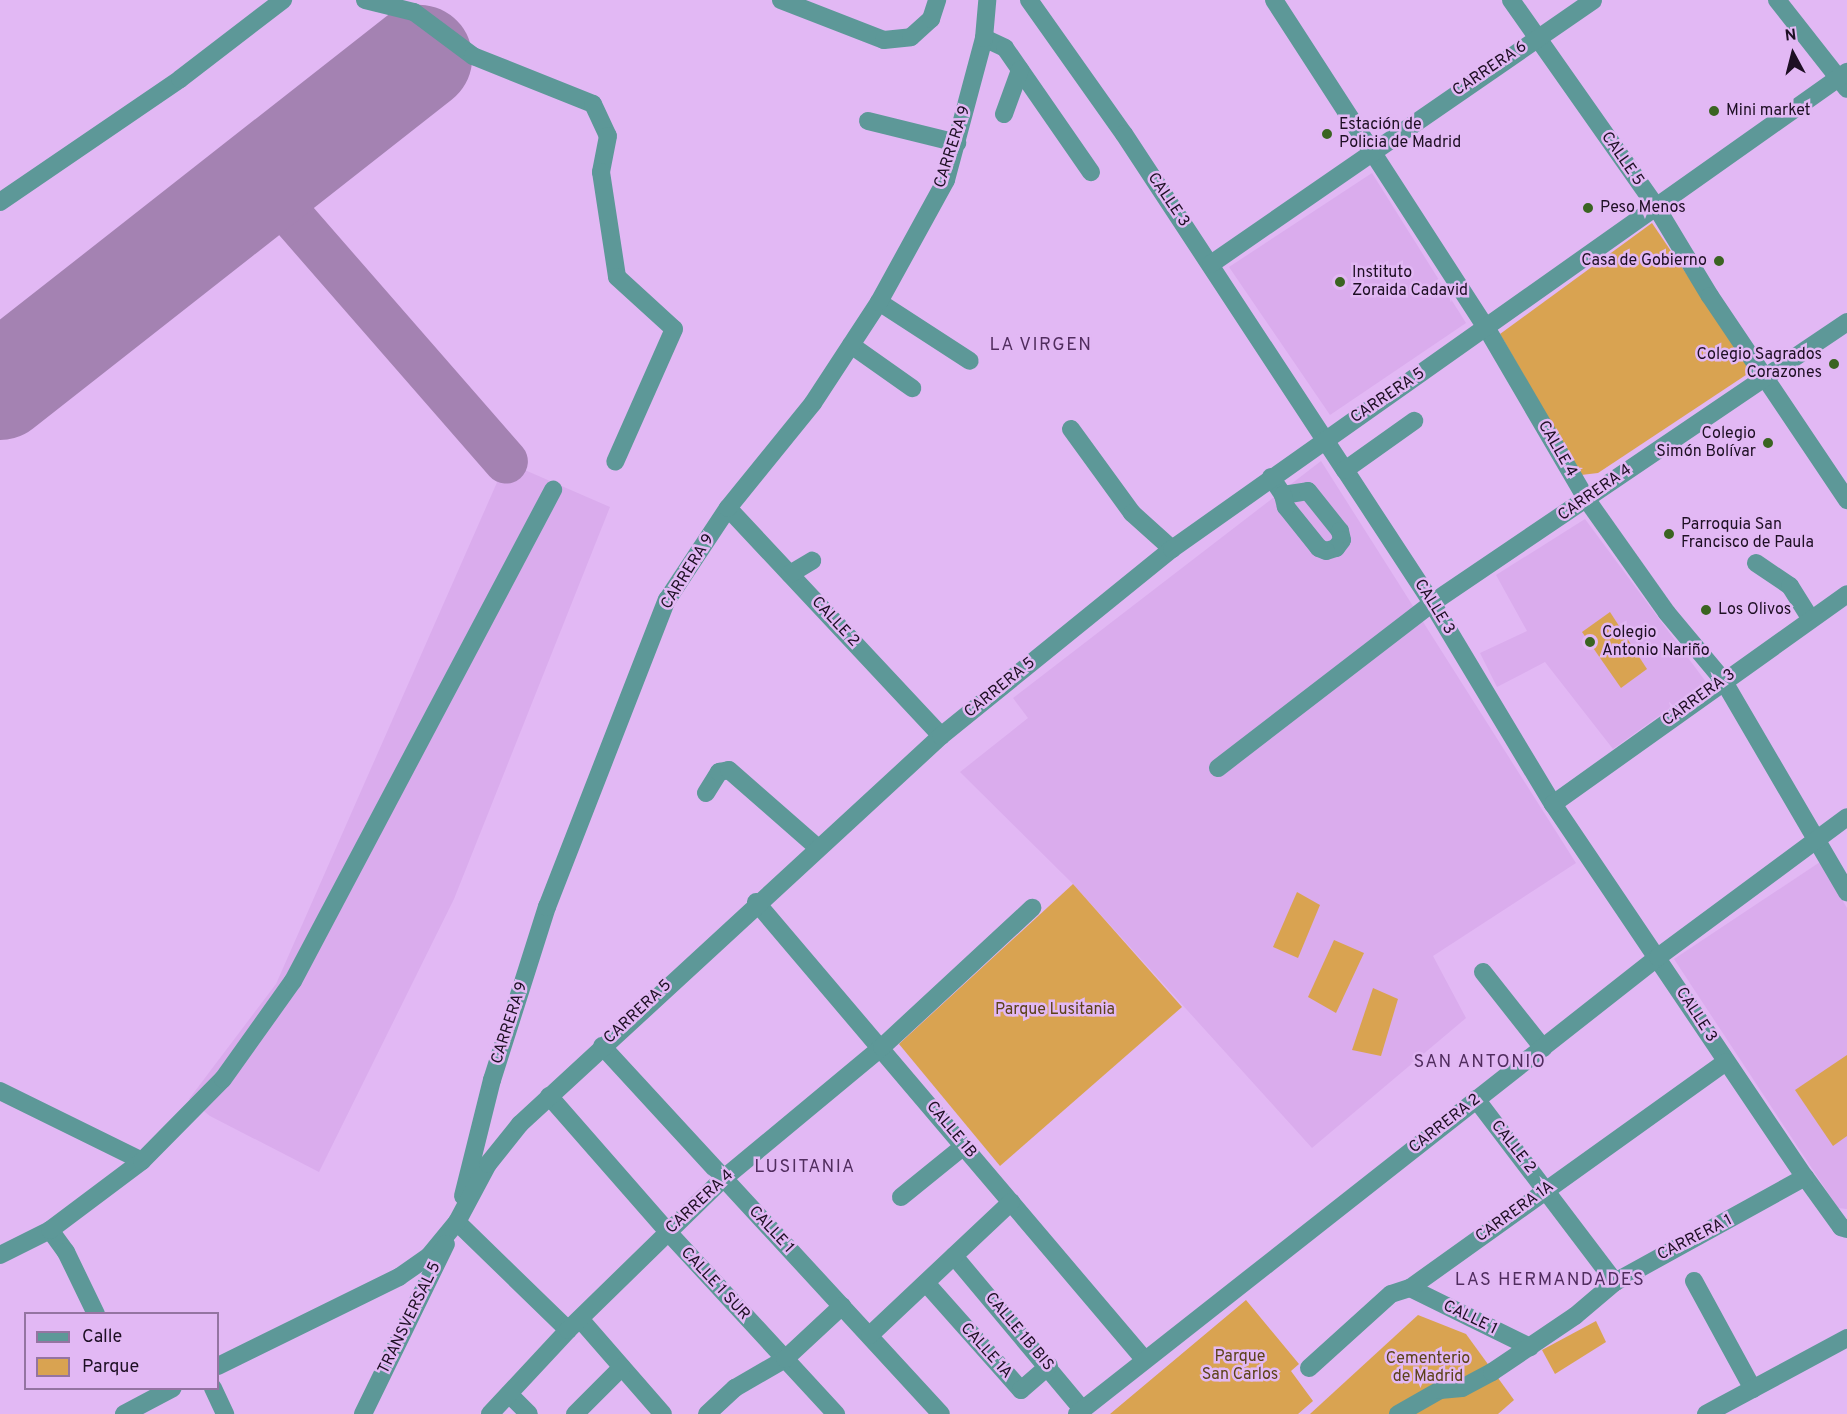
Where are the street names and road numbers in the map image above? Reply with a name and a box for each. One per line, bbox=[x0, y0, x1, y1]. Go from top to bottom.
street label: CARRERA 6 bbox=[1449, 37, 1531, 101]
street label: CARRERA 9 bbox=[931, 103, 975, 191]
street label: CALLE 5 bbox=[1596, 128, 1648, 190]
street label: CALLE 3 bbox=[1143, 169, 1193, 231]
street label: CARRERA 5 bbox=[1347, 364, 1429, 428]
street label: CALLE 4 bbox=[1533, 417, 1581, 481]
street label: CARRERA 4 bbox=[1554, 460, 1636, 526]
street label: CARRERA 9 bbox=[657, 531, 719, 613]
street label: CALLE 3 bbox=[1410, 576, 1458, 638]
street label: CALLE 2 bbox=[807, 593, 863, 651]
street label: CARRERA 5 bbox=[960, 653, 1040, 723]
street label: CARRERA 3 bbox=[1659, 665, 1739, 731]
street label: CARRERA 5 bbox=[600, 976, 676, 1048]
street label: CARRERA 9 bbox=[488, 979, 532, 1067]
street label: CALLE 3 bbox=[1671, 984, 1721, 1046]
street label: CARRERA 2 bbox=[1405, 1090, 1485, 1158]
street label: CALLE 1B bbox=[922, 1098, 980, 1162]
street label: CALLE 2 bbox=[1486, 1117, 1540, 1177]
street label: CARRERA 4 bbox=[662, 1166, 738, 1238]
street label: CARRERA 1A bbox=[1472, 1177, 1558, 1247]
street label: CALLE 1 bbox=[744, 1202, 798, 1258]
street label: CARRERA 1 bbox=[1654, 1211, 1736, 1265]
street label: CALLE 1 SUR bbox=[676, 1244, 754, 1324]
street label: TRANSVERSAL 5 bbox=[374, 1259, 446, 1377]
street label: CALLE 1B BIS bbox=[981, 1289, 1057, 1375]
street label: CALLE 1 bbox=[1440, 1297, 1500, 1339]
street label: CALLE 1A bbox=[956, 1319, 1016, 1383]

